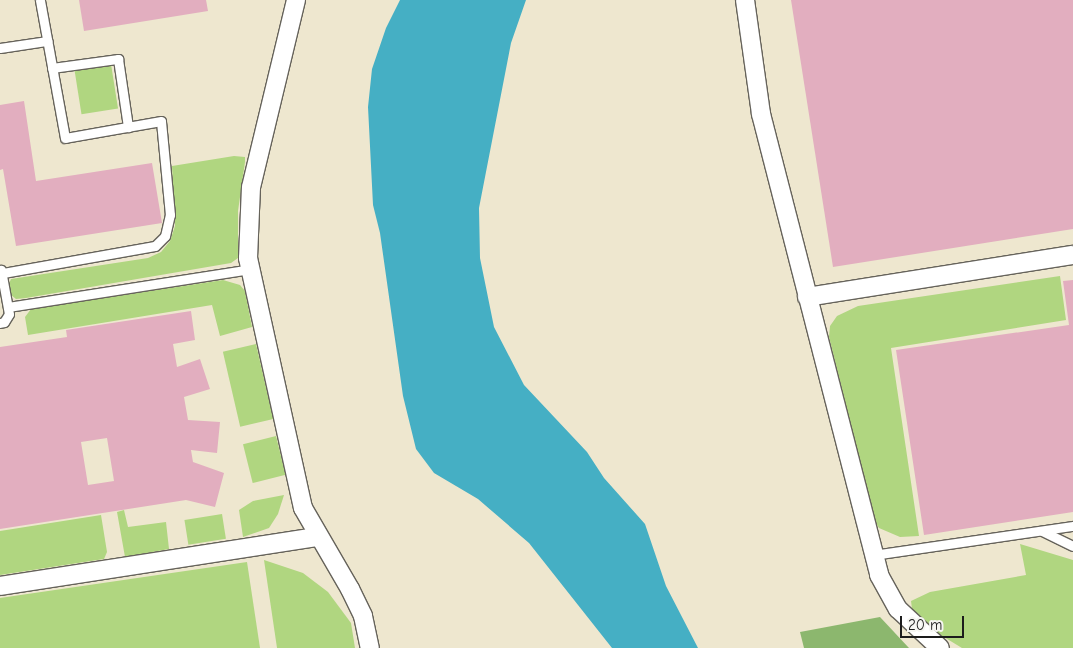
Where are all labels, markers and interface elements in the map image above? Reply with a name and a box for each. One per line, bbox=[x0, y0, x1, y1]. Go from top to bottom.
scale bar bbox=[903, 606, 967, 638]
text: 20 m bbox=[908, 616, 942, 634]

